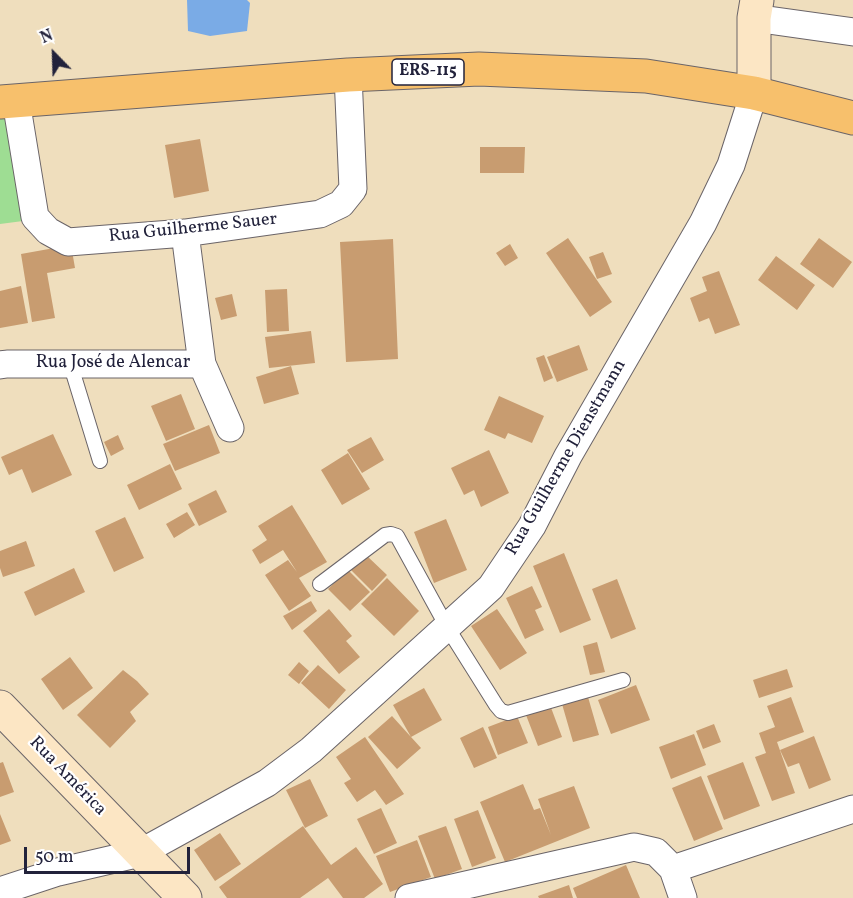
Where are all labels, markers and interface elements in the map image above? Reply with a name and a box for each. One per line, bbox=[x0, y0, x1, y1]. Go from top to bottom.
north arrow bbox=[24, 24, 84, 84]
text: N bbox=[37, 25, 57, 50]
road number: ERS-115 bbox=[392, 59, 464, 85]
street label: Rua Guilherme Sauer bbox=[108, 209, 278, 249]
street label: Rua José de Alencar bbox=[36, 353, 190, 375]
street label: Rua Guilherme Dienstmann bbox=[502, 356, 632, 560]
street label: Rua América bbox=[24, 733, 110, 821]
scale bar bbox=[27, 835, 194, 873]
text: 50 m bbox=[35, 845, 74, 870]

